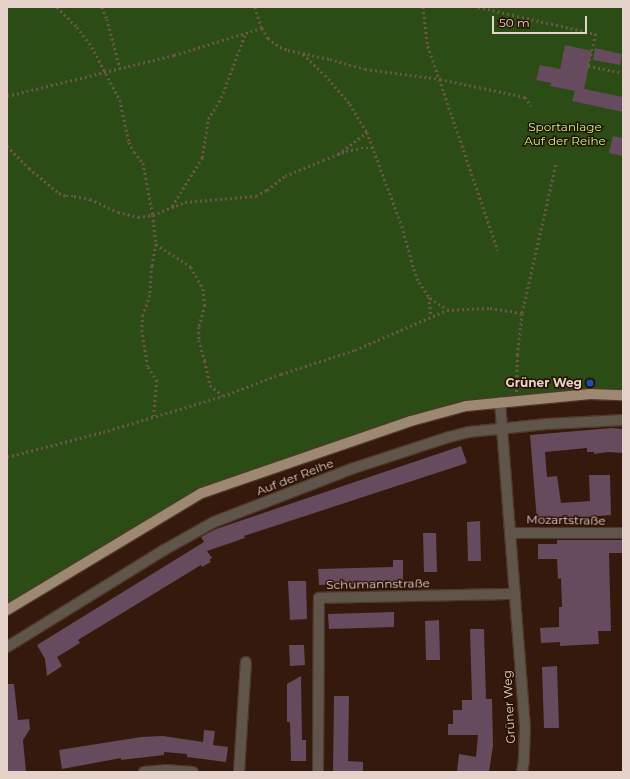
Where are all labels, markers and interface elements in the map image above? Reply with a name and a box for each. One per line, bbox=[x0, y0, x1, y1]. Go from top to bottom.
scale bar bbox=[494, 8, 589, 34]
text: 50 m bbox=[499, 15, 530, 30]
park label: Sportanlage Auf der Reihe bbox=[524, 120, 606, 148]
place label: Grüner Weg bbox=[506, 376, 582, 390]
marker: Grüner Weg bbox=[585, 378, 595, 388]
street label: Auf der Reihe bbox=[254, 456, 336, 498]
street label: Mozartstraße bbox=[526, 512, 606, 528]
street label: Schumannstraße bbox=[326, 576, 430, 592]
street label: Grüner Weg bbox=[500, 670, 518, 744]

